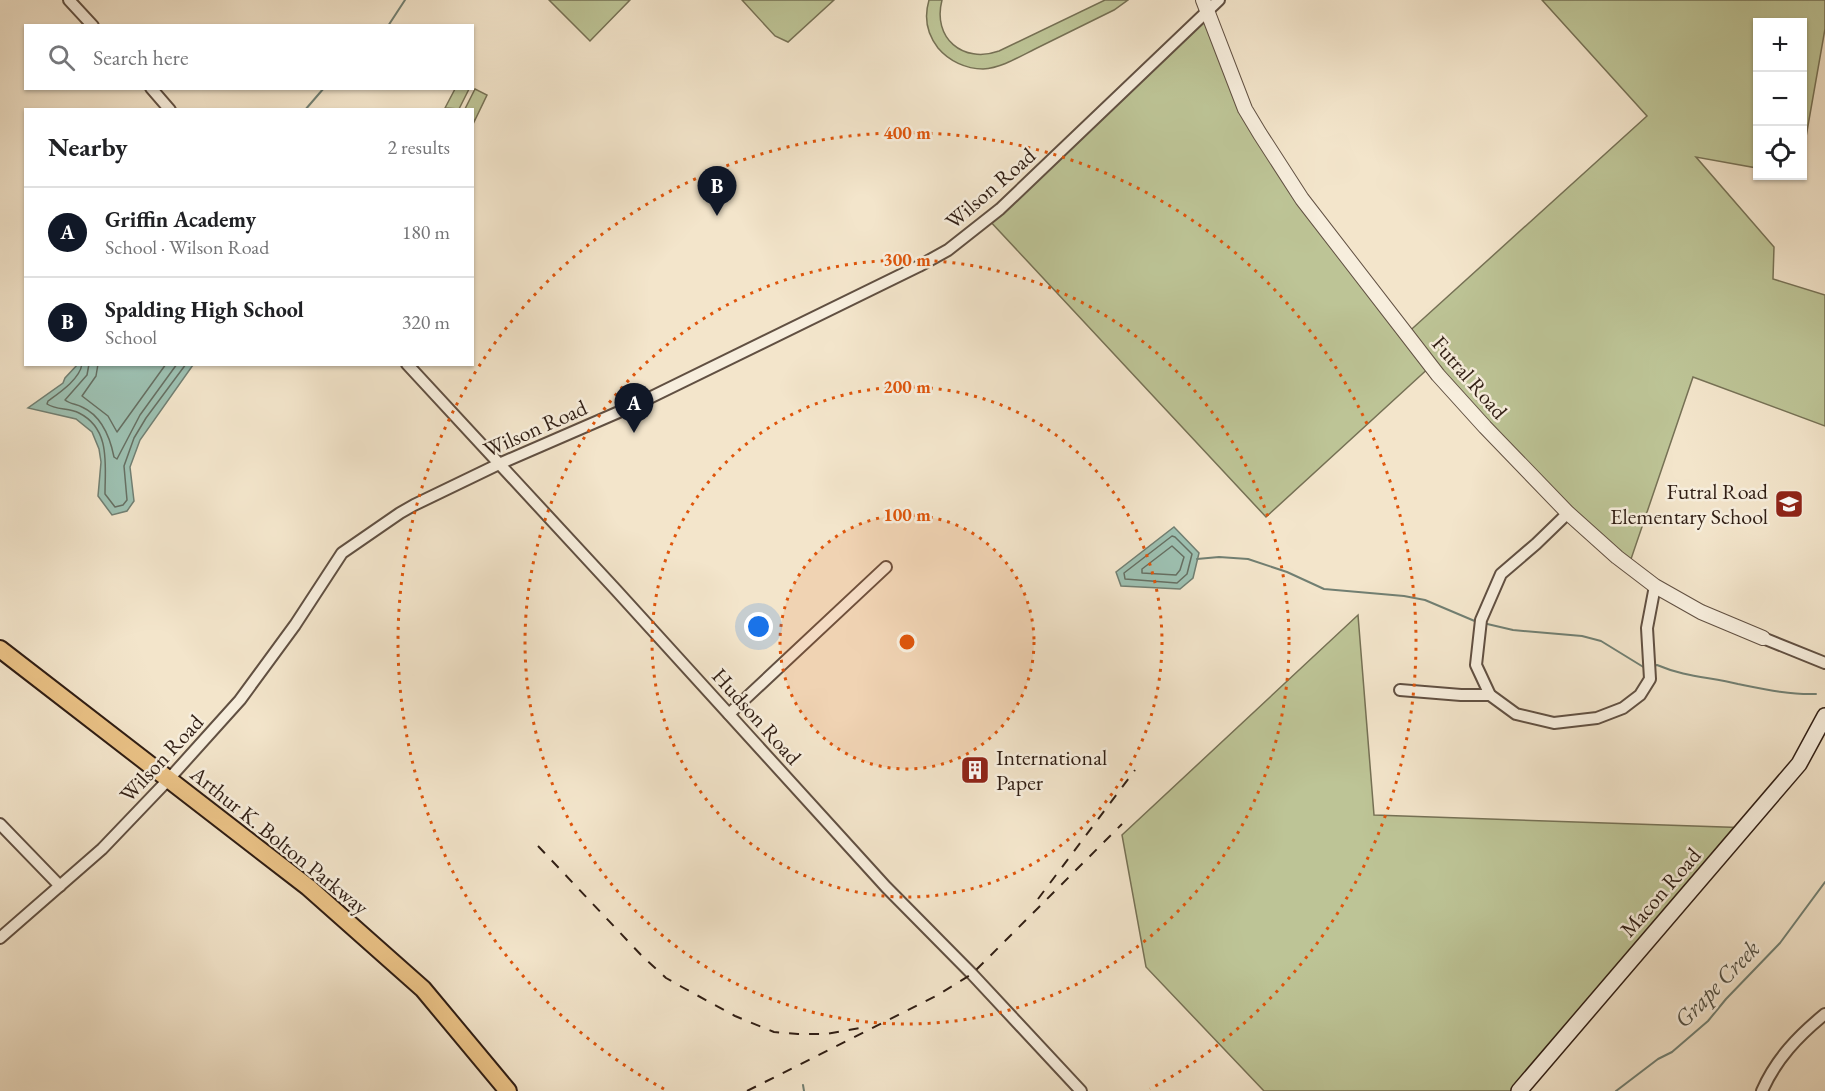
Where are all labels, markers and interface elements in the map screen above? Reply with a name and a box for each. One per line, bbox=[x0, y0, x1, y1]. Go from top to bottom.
map controls bbox=[1753, 18, 1807, 180]
button: + bbox=[1753, 18, 1807, 72]
search box bbox=[24, 24, 474, 90]
icon: search bbox=[45, 41, 78, 74]
text: Search here bbox=[93, 43, 188, 72]
button: − bbox=[1753, 72, 1807, 126]
text: 400 m bbox=[883, 121, 931, 144]
button: locate bbox=[1753, 126, 1807, 180]
text: Nearby bbox=[48, 130, 128, 164]
text: 2 results bbox=[387, 134, 450, 160]
street label: Wilson Road bbox=[939, 141, 1042, 236]
pin: B bbox=[698, 166, 736, 216]
text: Griffin Academy bbox=[105, 205, 256, 234]
text: A bbox=[60, 219, 75, 245]
text: 180 m bbox=[402, 219, 450, 245]
text: School · Wilson Road bbox=[105, 234, 269, 260]
text: 300 m bbox=[883, 248, 931, 271]
text: Spalding High School bbox=[105, 295, 304, 324]
text: B bbox=[61, 309, 74, 335]
text: 320 m bbox=[402, 309, 450, 335]
text: School bbox=[105, 324, 157, 350]
street label: Futral Road bbox=[1425, 329, 1514, 426]
text: 200 m bbox=[883, 375, 931, 398]
pin: A bbox=[614, 384, 654, 433]
street label: Wilson Road bbox=[479, 392, 592, 464]
place label: Futral Road Elementary School bbox=[1610, 477, 1769, 531]
school or university icon: Futral Road Elementary School bbox=[1773, 488, 1805, 520]
text: 100 m bbox=[883, 503, 931, 526]
your location bbox=[744, 612, 773, 641]
centre of rings bbox=[897, 632, 917, 652]
street label: Hudson Road bbox=[706, 662, 808, 771]
street label: Wilson Road bbox=[113, 707, 210, 809]
place label: International Paper bbox=[996, 743, 1107, 797]
building icon: International Paper bbox=[959, 754, 991, 786]
street label: Arthur K. Bolton Parkway bbox=[184, 759, 375, 922]
street label: Macon Road bbox=[1613, 841, 1708, 943]
water label: Grape Creek bbox=[1667, 933, 1766, 1034]

